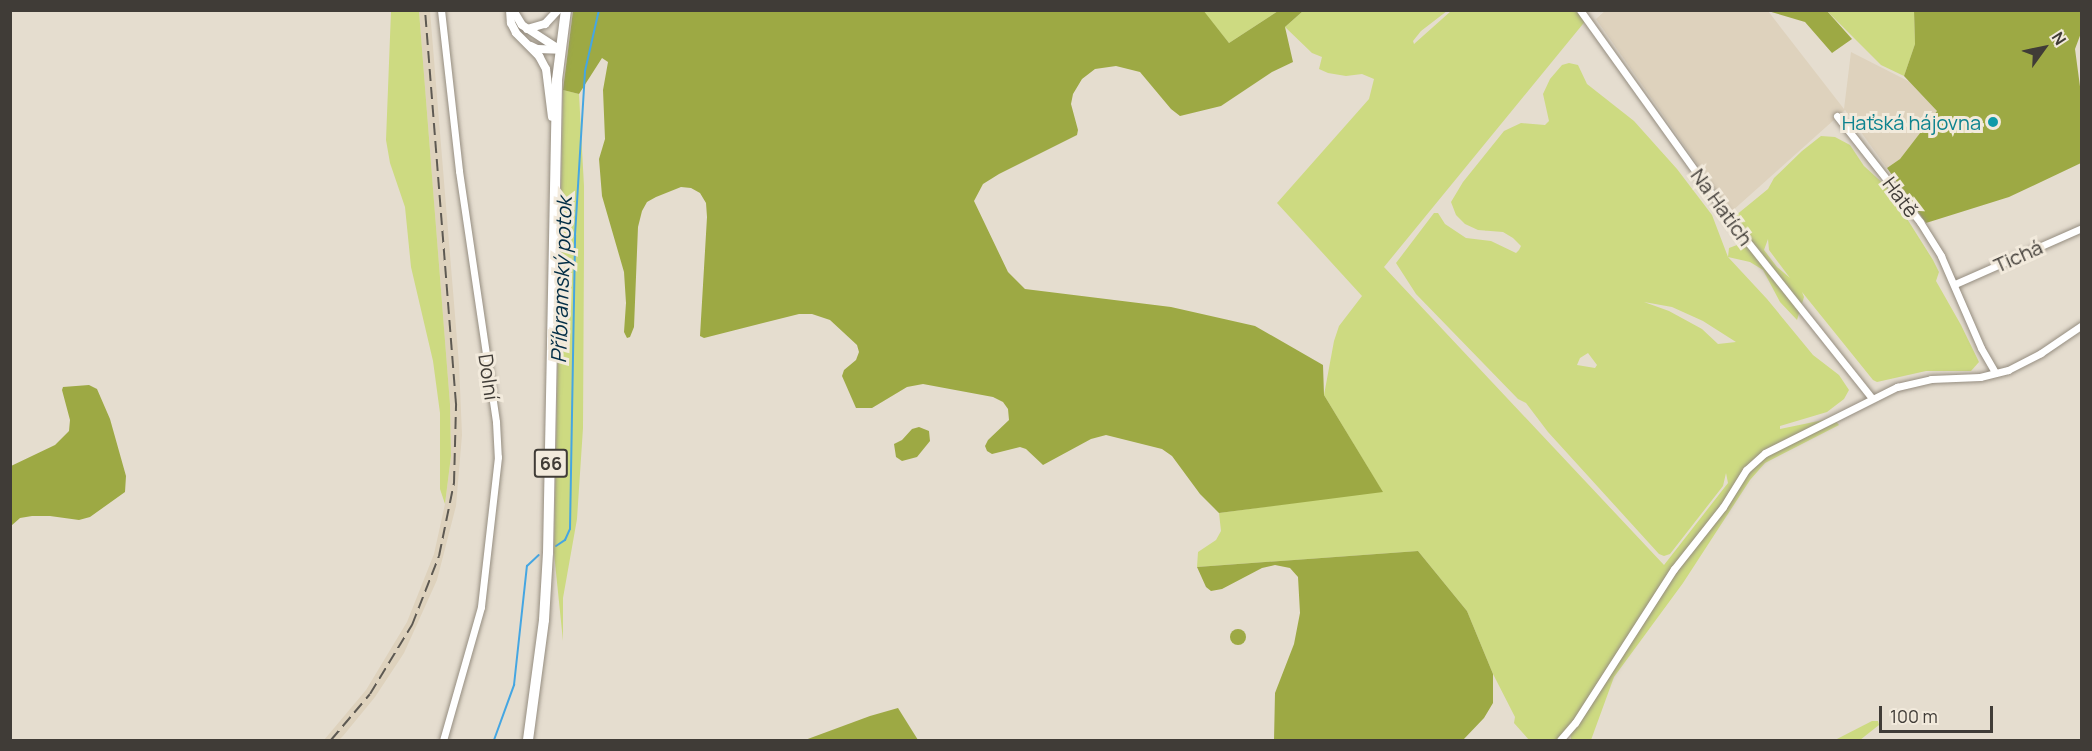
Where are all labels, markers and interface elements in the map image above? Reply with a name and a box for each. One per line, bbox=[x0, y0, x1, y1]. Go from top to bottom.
north arrow bbox=[2014, 18, 2074, 78]
text: N bbox=[2047, 27, 2071, 49]
place label: Haťská hájovna bbox=[1842, 110, 1981, 134]
marker: Haťská hájovna bbox=[1986, 115, 2000, 129]
street label: Na Hatích bbox=[1686, 164, 1758, 250]
street label: Hatě bbox=[1878, 172, 1924, 222]
water label: Příbramský potok bbox=[546, 196, 576, 364]
street label: Tichá bbox=[1990, 235, 2046, 277]
street label: Dolní bbox=[474, 352, 504, 402]
road number: 66 bbox=[533, 448, 569, 478]
scale bar bbox=[1882, 694, 1996, 732]
text: 100 m bbox=[1890, 704, 1938, 728]

